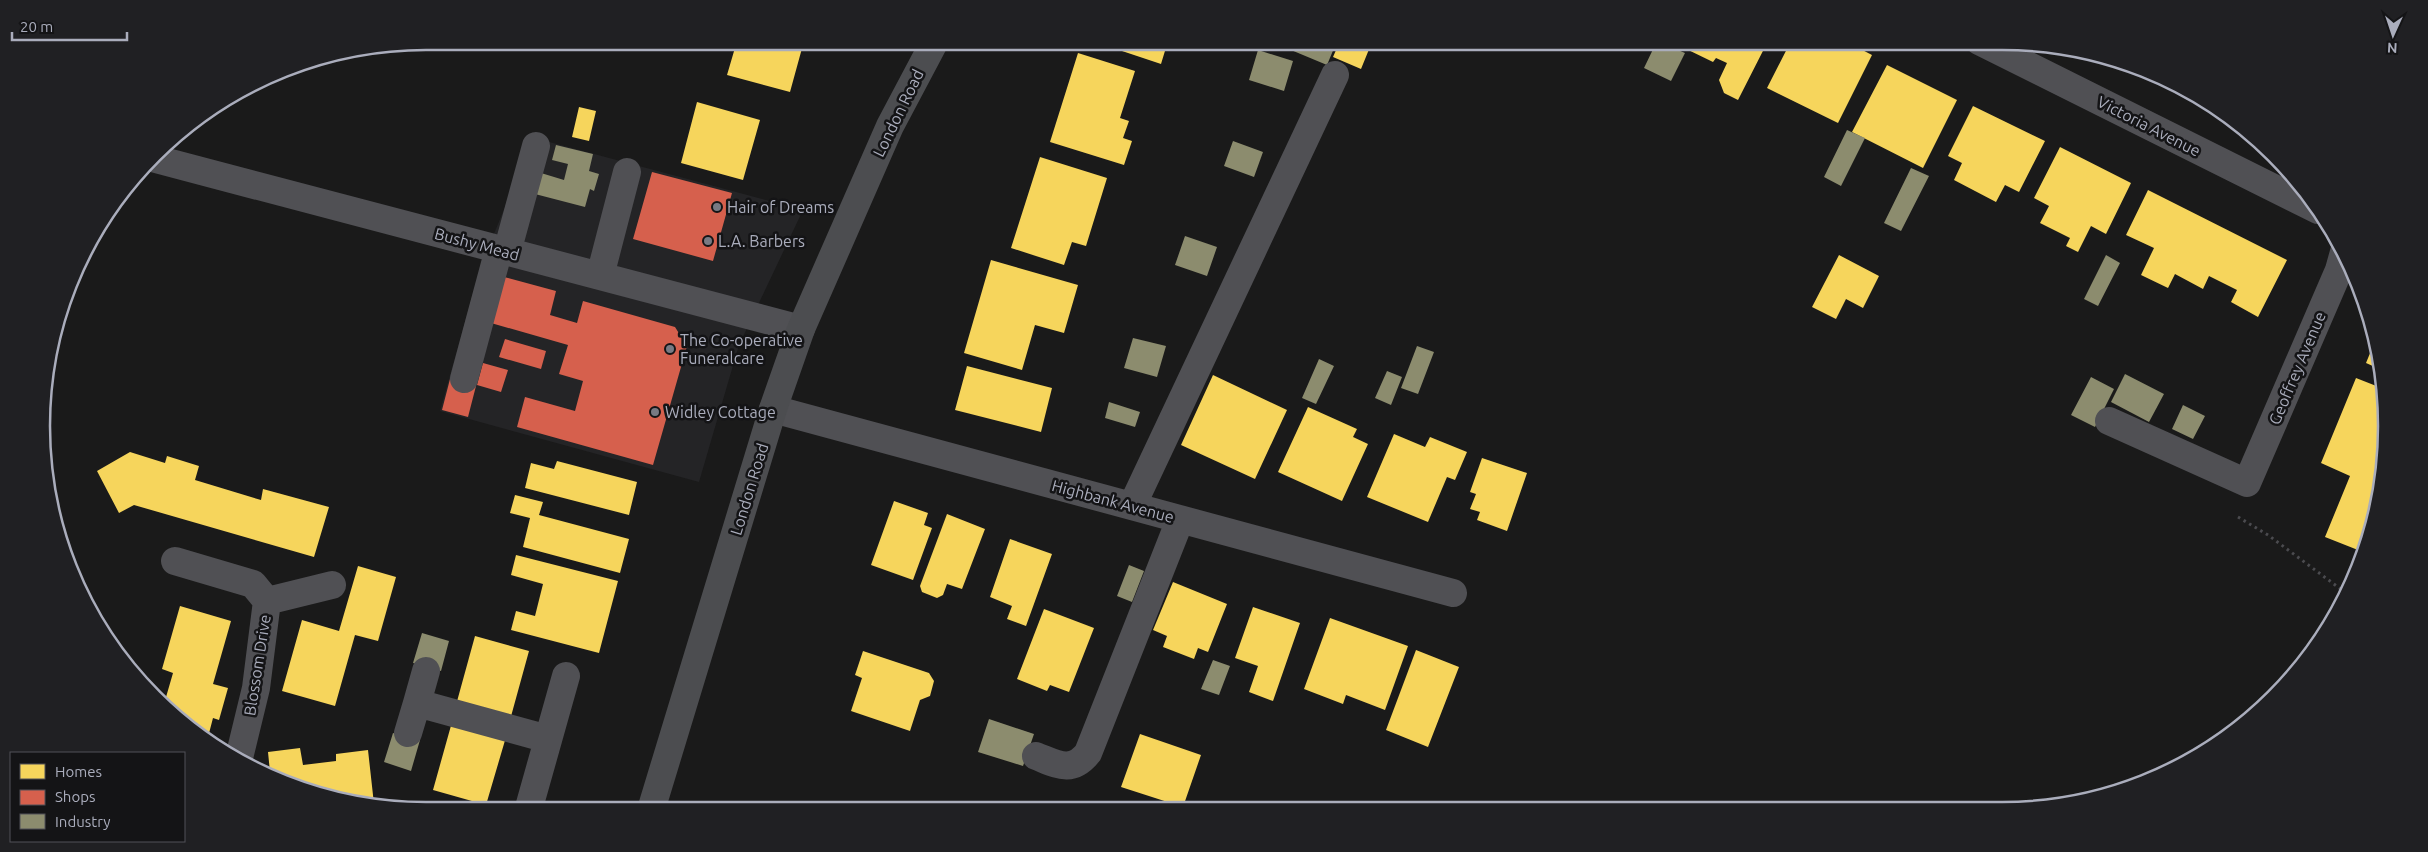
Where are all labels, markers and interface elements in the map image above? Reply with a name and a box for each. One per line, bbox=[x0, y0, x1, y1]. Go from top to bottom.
scale bar bbox=[12, 10, 128, 42]
north arrow bbox=[2368, 10, 2418, 60]
text: 20 m bbox=[20, 18, 53, 35]
text: N bbox=[2387, 40, 2398, 56]
street label: London Road bbox=[869, 66, 927, 160]
street label: Victoria Avenue bbox=[2094, 92, 2204, 160]
place label: Hair of Dreams bbox=[727, 198, 834, 216]
marker: Hair of Dreams bbox=[711, 201, 723, 213]
street label: Bushy Mead bbox=[433, 224, 521, 264]
place label: L.A. Barbers bbox=[718, 232, 805, 250]
marker: L.A. Barbers bbox=[702, 235, 714, 247]
street label: Geoffrey Avenue bbox=[2265, 309, 2329, 427]
place label: The Co-operative Funeralcare bbox=[680, 331, 803, 367]
marker: The Co-operative Funeralcare bbox=[664, 343, 676, 355]
place label: Widley Cottage bbox=[665, 403, 776, 421]
marker: Widley Cottage bbox=[649, 406, 661, 418]
street label: London Road bbox=[726, 441, 772, 537]
street label: Highbank Avenue bbox=[1050, 476, 1176, 526]
street label: Blossom Drive bbox=[240, 613, 274, 717]
legend bbox=[10, 752, 185, 842]
text: Homes bbox=[55, 763, 102, 780]
text: Shops bbox=[55, 788, 96, 805]
text: Industry bbox=[55, 813, 110, 830]

